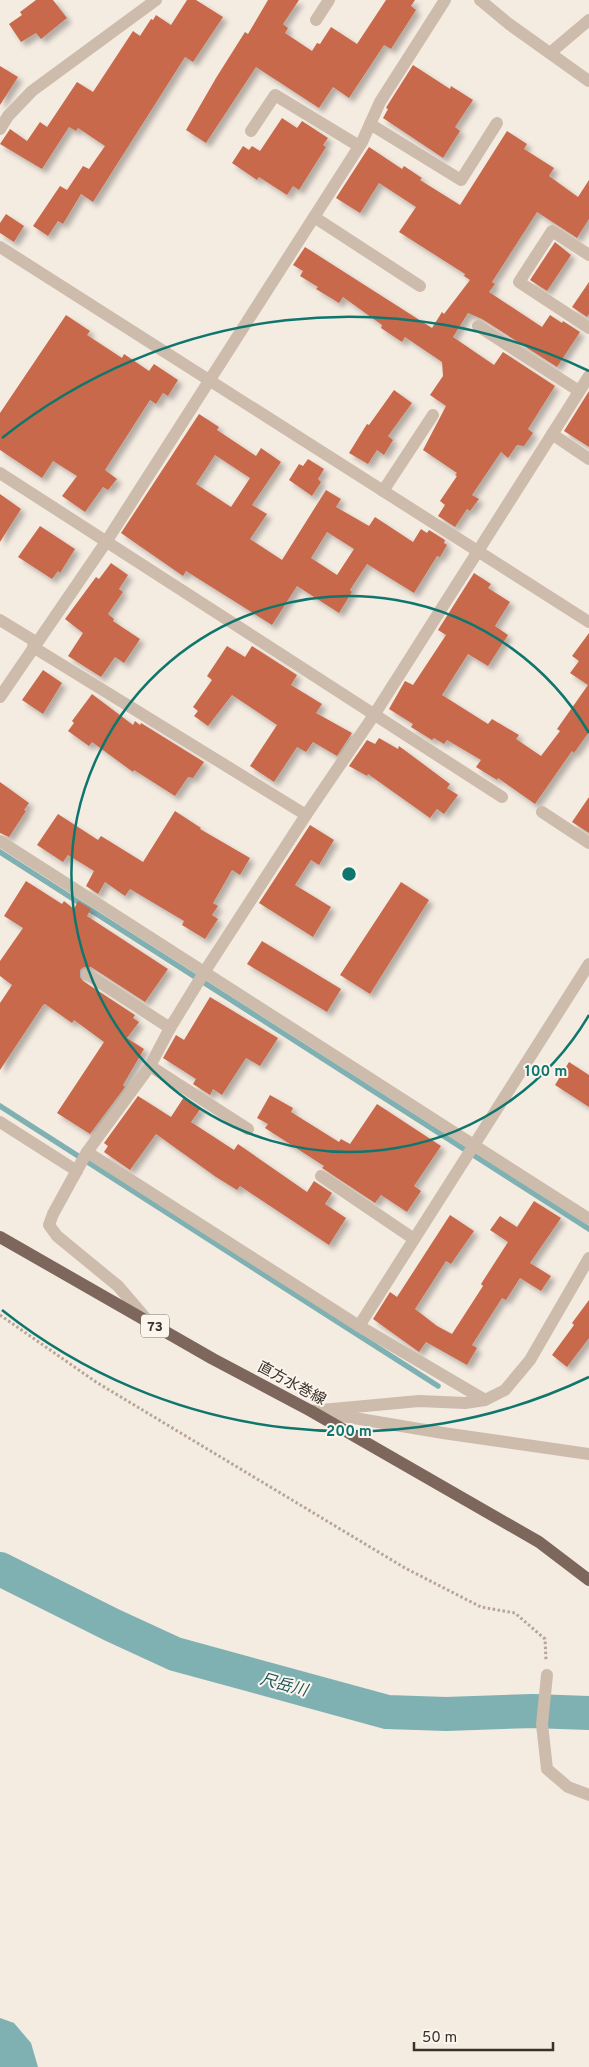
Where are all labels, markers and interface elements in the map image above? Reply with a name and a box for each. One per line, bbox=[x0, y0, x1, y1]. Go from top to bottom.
centre of rings bbox=[340, 865, 358, 883]
text: 100 m bbox=[525, 1063, 567, 1082]
road number: 73 bbox=[141, 1314, 169, 1338]
street label: 直方水巻線 bbox=[254, 1357, 329, 1410]
text: 200 m bbox=[326, 1423, 372, 1442]
water label: 尺岳川 bbox=[258, 1670, 311, 1702]
scale bar bbox=[414, 2020, 553, 2052]
text: 50 m bbox=[422, 2029, 457, 2048]

